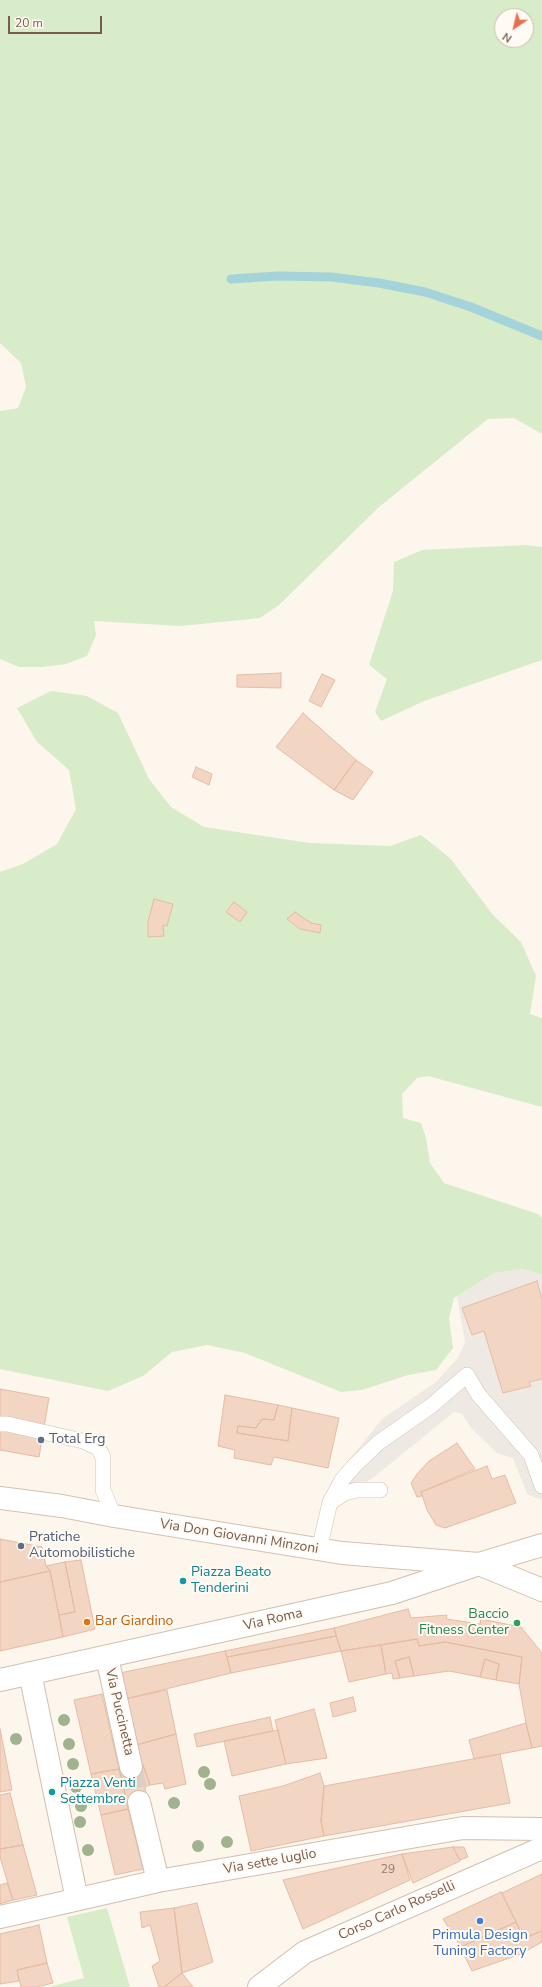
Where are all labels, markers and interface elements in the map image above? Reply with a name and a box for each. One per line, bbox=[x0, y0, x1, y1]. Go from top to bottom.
scale bar bbox=[10, 8, 104, 34]
north arrow bbox=[494, 8, 534, 48]
text: 20 m bbox=[15, 15, 43, 31]
text: N bbox=[500, 29, 515, 46]
place label: Total Erg bbox=[49, 1432, 105, 1448]
marker: Total Erg bbox=[36, 1435, 46, 1445]
street label: Via Don Giovanni Minzoni bbox=[158, 1516, 320, 1558]
place label: Pratiche Automobilistiche bbox=[29, 1530, 135, 1562]
marker: Pratiche Automobilistiche bbox=[16, 1541, 26, 1551]
place label: Piazza Beato Tenderini bbox=[191, 1565, 271, 1598]
marker: Piazza Beato Tenderini bbox=[178, 1576, 188, 1586]
street label: Via Roma bbox=[242, 1605, 304, 1635]
place label: Baccio Fitness Center bbox=[419, 1607, 509, 1640]
place label: Bar Giardino bbox=[95, 1614, 173, 1630]
marker: Bar Giardino bbox=[82, 1617, 92, 1627]
marker: Baccio Fitness Center bbox=[512, 1618, 522, 1628]
street label: Via Puccinetta bbox=[101, 1667, 137, 1757]
place label: Piazza Venti Settembre bbox=[60, 1776, 136, 1808]
marker: Piazza Venti Settembre bbox=[47, 1787, 57, 1797]
street label: Via sette luglio bbox=[222, 1846, 318, 1878]
house number: 29 bbox=[381, 1863, 395, 1877]
street label: Corso Carlo Rosselli bbox=[336, 1878, 458, 1944]
marker: Primula Design Tuning Factory bbox=[475, 1916, 485, 1926]
place label: Primula Design Tuning Factory bbox=[432, 1928, 528, 1960]

